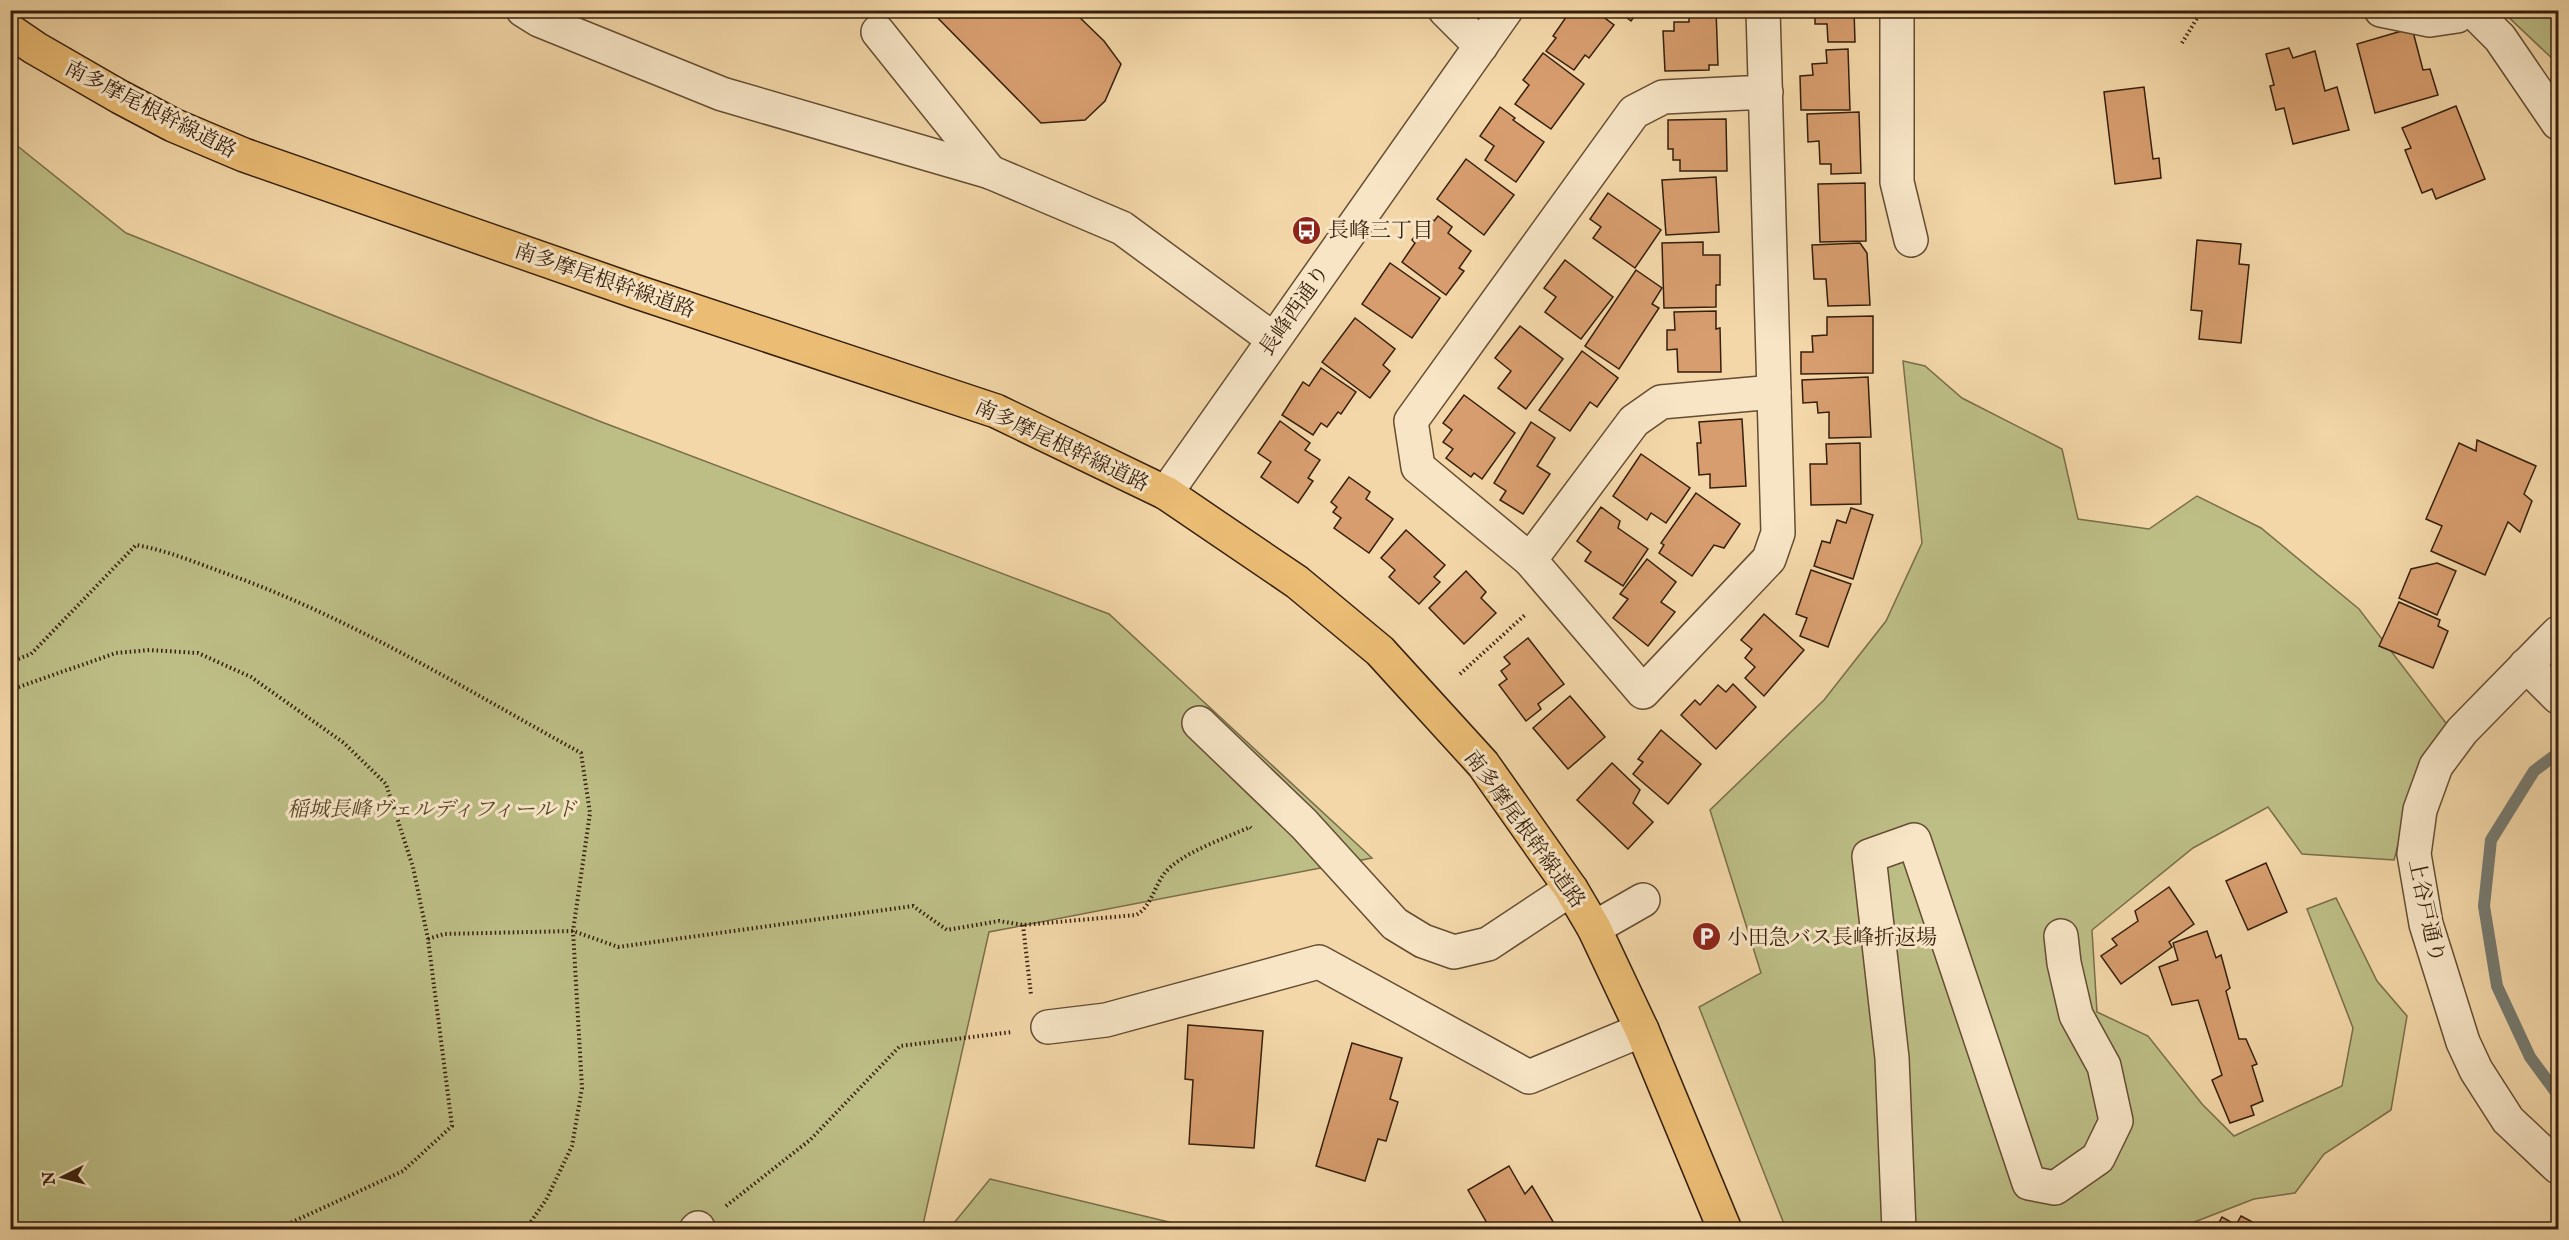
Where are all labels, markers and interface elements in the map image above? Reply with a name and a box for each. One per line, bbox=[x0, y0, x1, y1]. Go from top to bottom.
street label: 南多摩尾根幹線道路 bbox=[60, 55, 241, 165]
bus stop icon: 長峰三丁目 bbox=[1291, 214, 1323, 246]
place label: 長峰三丁目 bbox=[1328, 218, 1433, 245]
street label: 南多摩尾根幹線道路 bbox=[511, 238, 698, 325]
street label: 長峰西通り bbox=[1254, 260, 1336, 362]
street label: 南多摩尾根幹線道路 bbox=[970, 394, 1153, 499]
street label: 南多摩尾根幹線道路 bbox=[1457, 745, 1590, 914]
park label: 稲城長峰ヴェルディフィールド bbox=[287, 797, 578, 824]
street label: 上谷戸通り bbox=[2401, 857, 2450, 965]
parking icon: 小田急バス長峰折返場 bbox=[1690, 921, 1722, 953]
place label: 小田急バス長峰折返場 bbox=[1727, 925, 1937, 952]
north arrow bbox=[33, 1147, 93, 1207]
text: N bbox=[39, 1170, 61, 1187]

